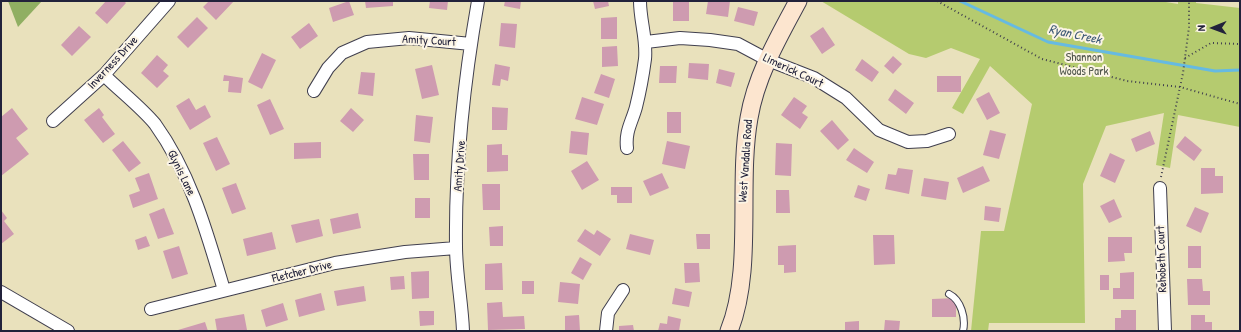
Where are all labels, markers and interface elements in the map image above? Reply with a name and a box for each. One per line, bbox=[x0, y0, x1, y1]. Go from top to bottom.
north arrow bbox=[1193, 8, 1233, 48]
water label: Ryan Creek bbox=[1047, 22, 1103, 48]
text: N bbox=[1194, 25, 1208, 31]
street label: Amity Court bbox=[402, 32, 456, 50]
street label: Inverness Drive bbox=[85, 34, 141, 92]
street label: Limerick Court bbox=[761, 51, 825, 91]
park label: Shannon Woods Park bbox=[1059, 51, 1109, 79]
street label: West Vandalia Road bbox=[736, 119, 756, 203]
street label: Amity Drive bbox=[451, 140, 469, 192]
street label: Glynis Lane bbox=[164, 148, 198, 198]
street label: Rehobeth Court bbox=[1154, 225, 1170, 293]
street label: Fletcher Drive bbox=[271, 258, 333, 286]

